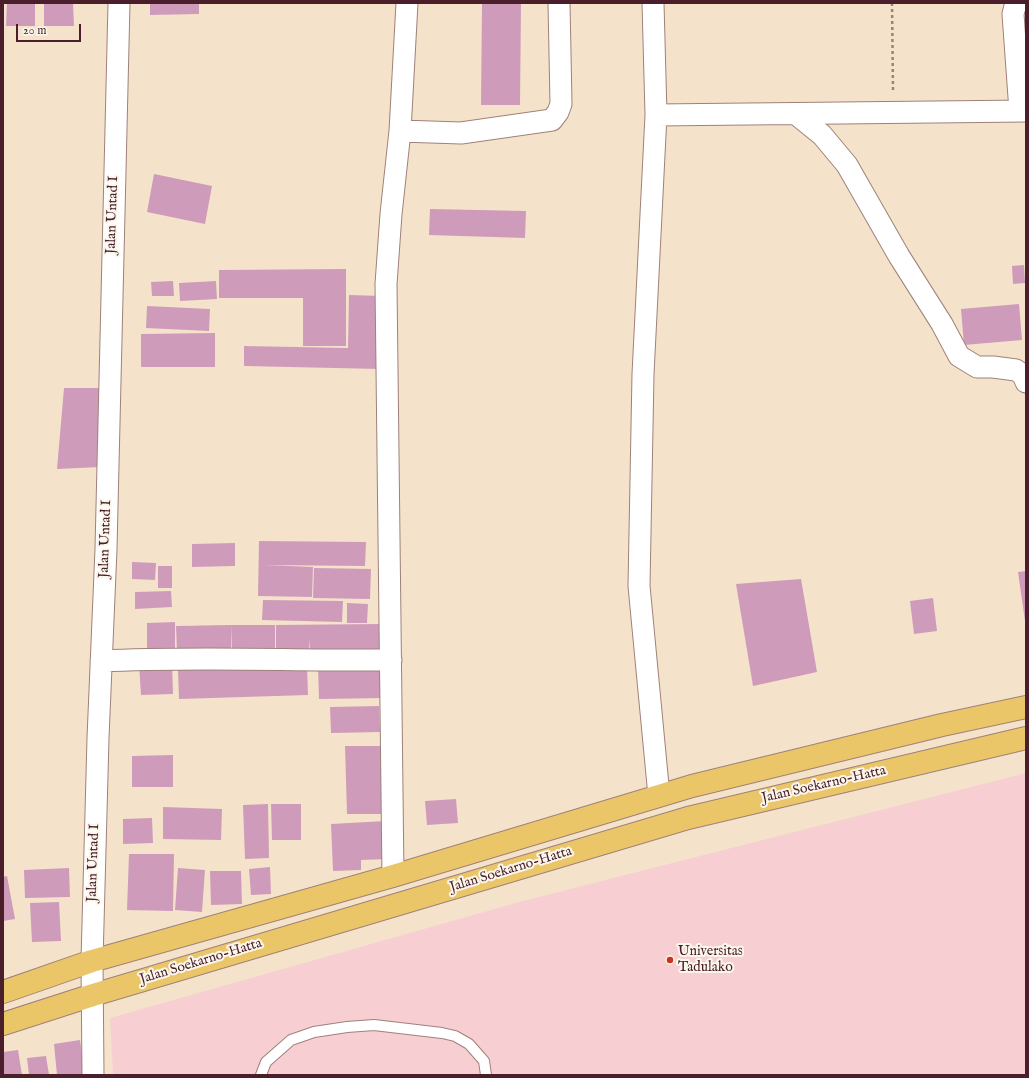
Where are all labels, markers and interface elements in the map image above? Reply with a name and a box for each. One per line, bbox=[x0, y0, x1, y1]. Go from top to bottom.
scale bar bbox=[18, 16, 83, 42]
text: 20 m bbox=[23, 23, 46, 38]
street label: Jalan Untad I bbox=[103, 176, 123, 254]
street label: Jalan Untad I bbox=[96, 500, 116, 578]
street label: Jalan Soekarno-Hatta bbox=[760, 763, 888, 807]
street label: Jalan Untad I bbox=[84, 824, 104, 902]
street label: Jalan Soekarno-Hatta bbox=[448, 843, 574, 897]
street label: Jalan Soekarno-Hatta bbox=[138, 935, 264, 989]
place label: Universitas Tadulako bbox=[678, 944, 743, 976]
marker: Universitas Tadulako bbox=[665, 955, 675, 965]

